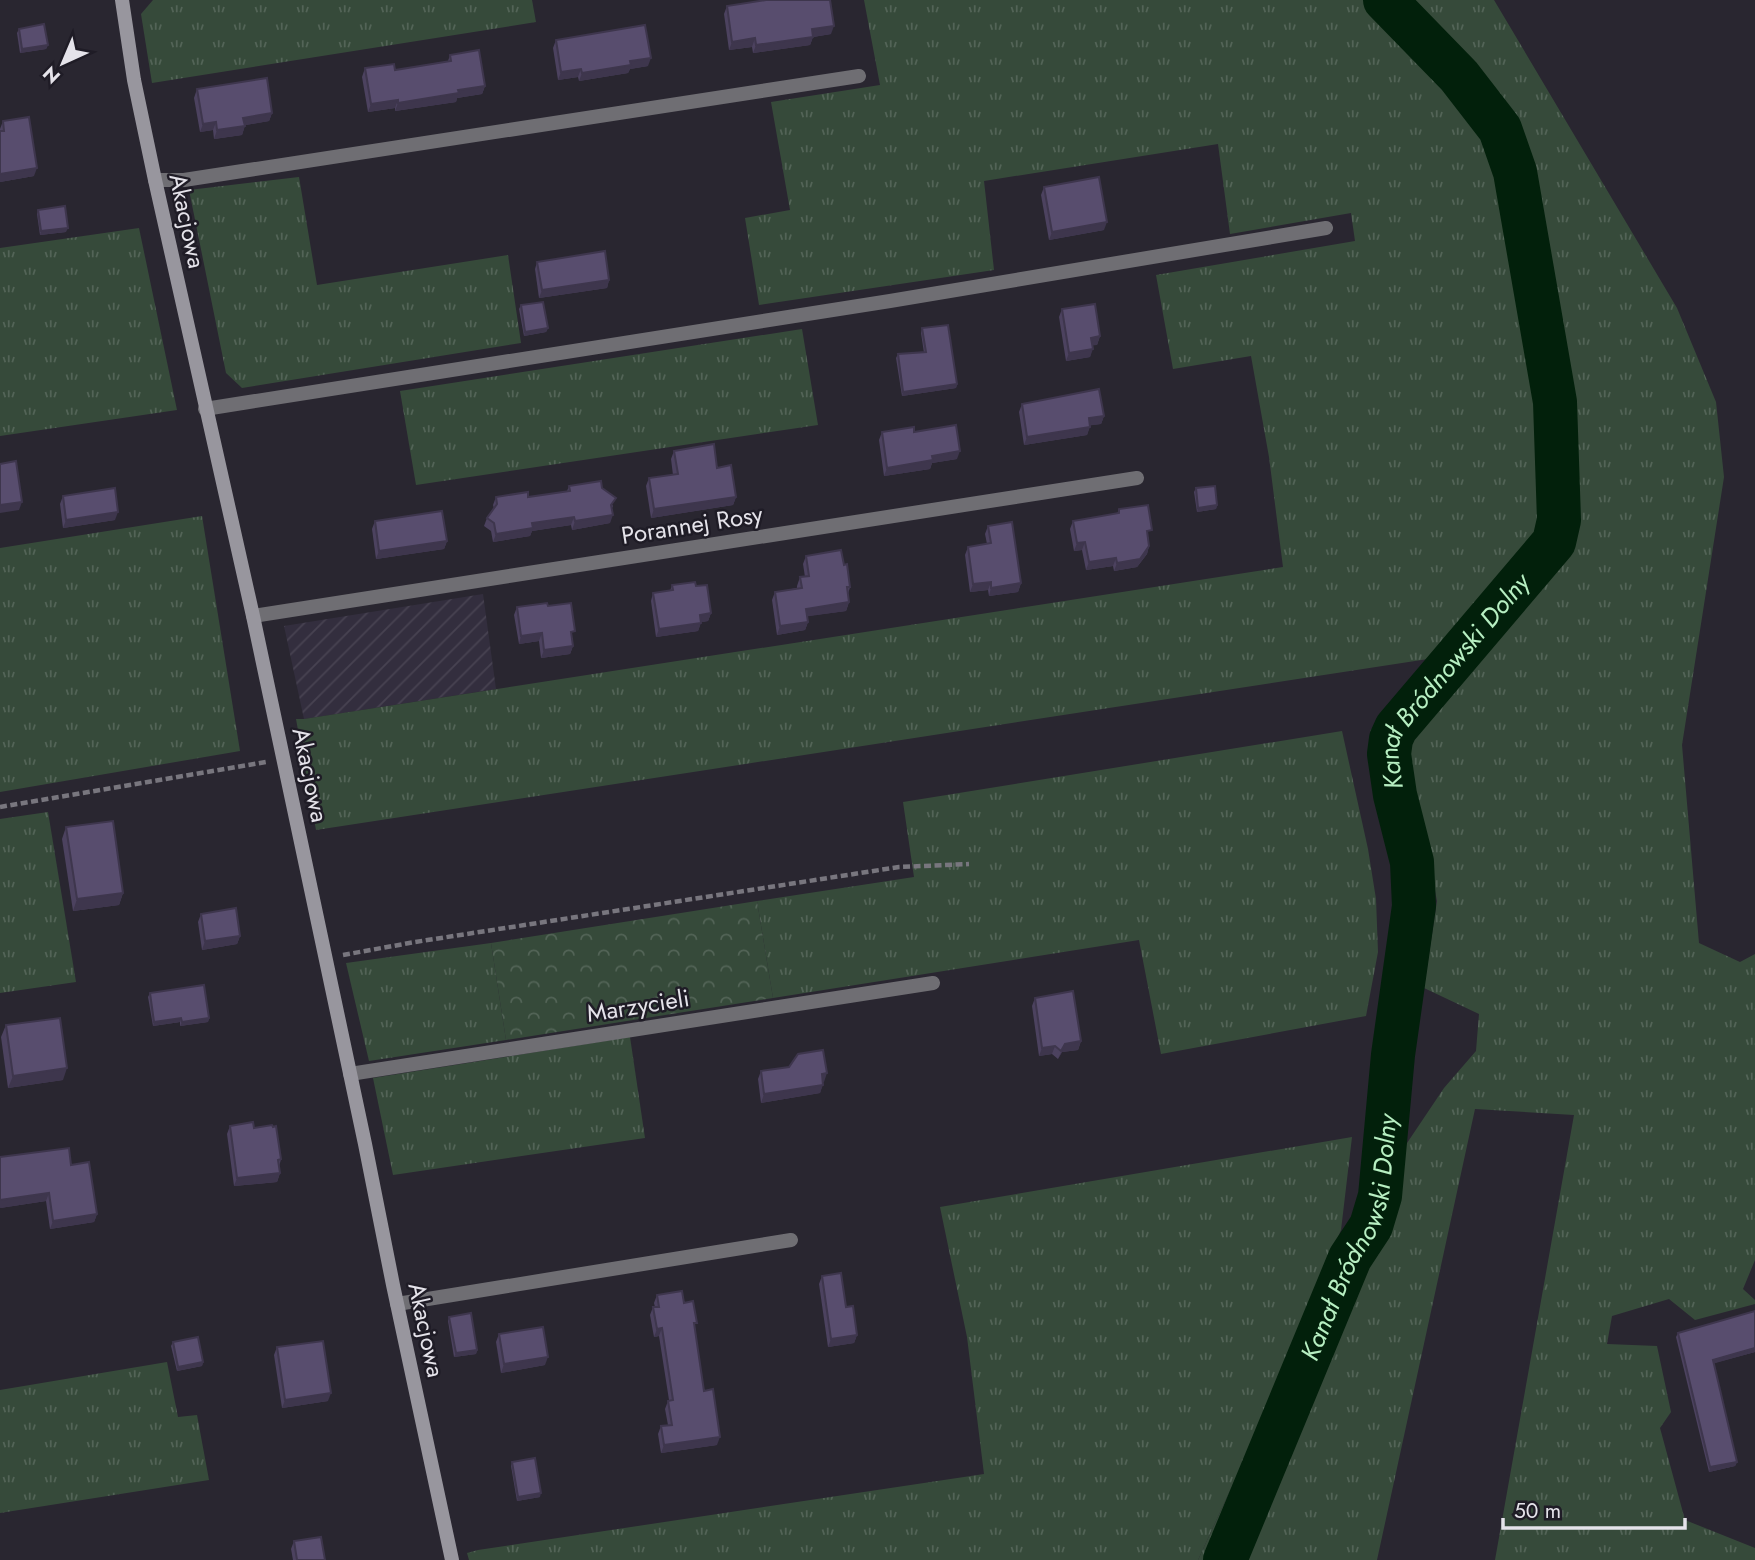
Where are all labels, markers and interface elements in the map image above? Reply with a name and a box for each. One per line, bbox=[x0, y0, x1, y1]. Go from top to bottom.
north arrow bbox=[28, 28, 98, 98]
text: N bbox=[37, 60, 66, 90]
street label: Akacjowa bbox=[160, 170, 215, 272]
street label: Porannej Rosy bbox=[619, 496, 766, 553]
water label: Kanał Bródnowski Dolny bbox=[1369, 563, 1540, 792]
street label: Akacjowa bbox=[283, 724, 338, 826]
street label: Marzycieli bbox=[584, 980, 692, 1031]
water label: Kanał Bródnowski Dolny bbox=[1291, 1111, 1407, 1366]
street label: Akacjowa bbox=[399, 1279, 454, 1381]
scale bar bbox=[1503, 1486, 1685, 1530]
text: 50 m bbox=[1514, 1496, 1561, 1526]

